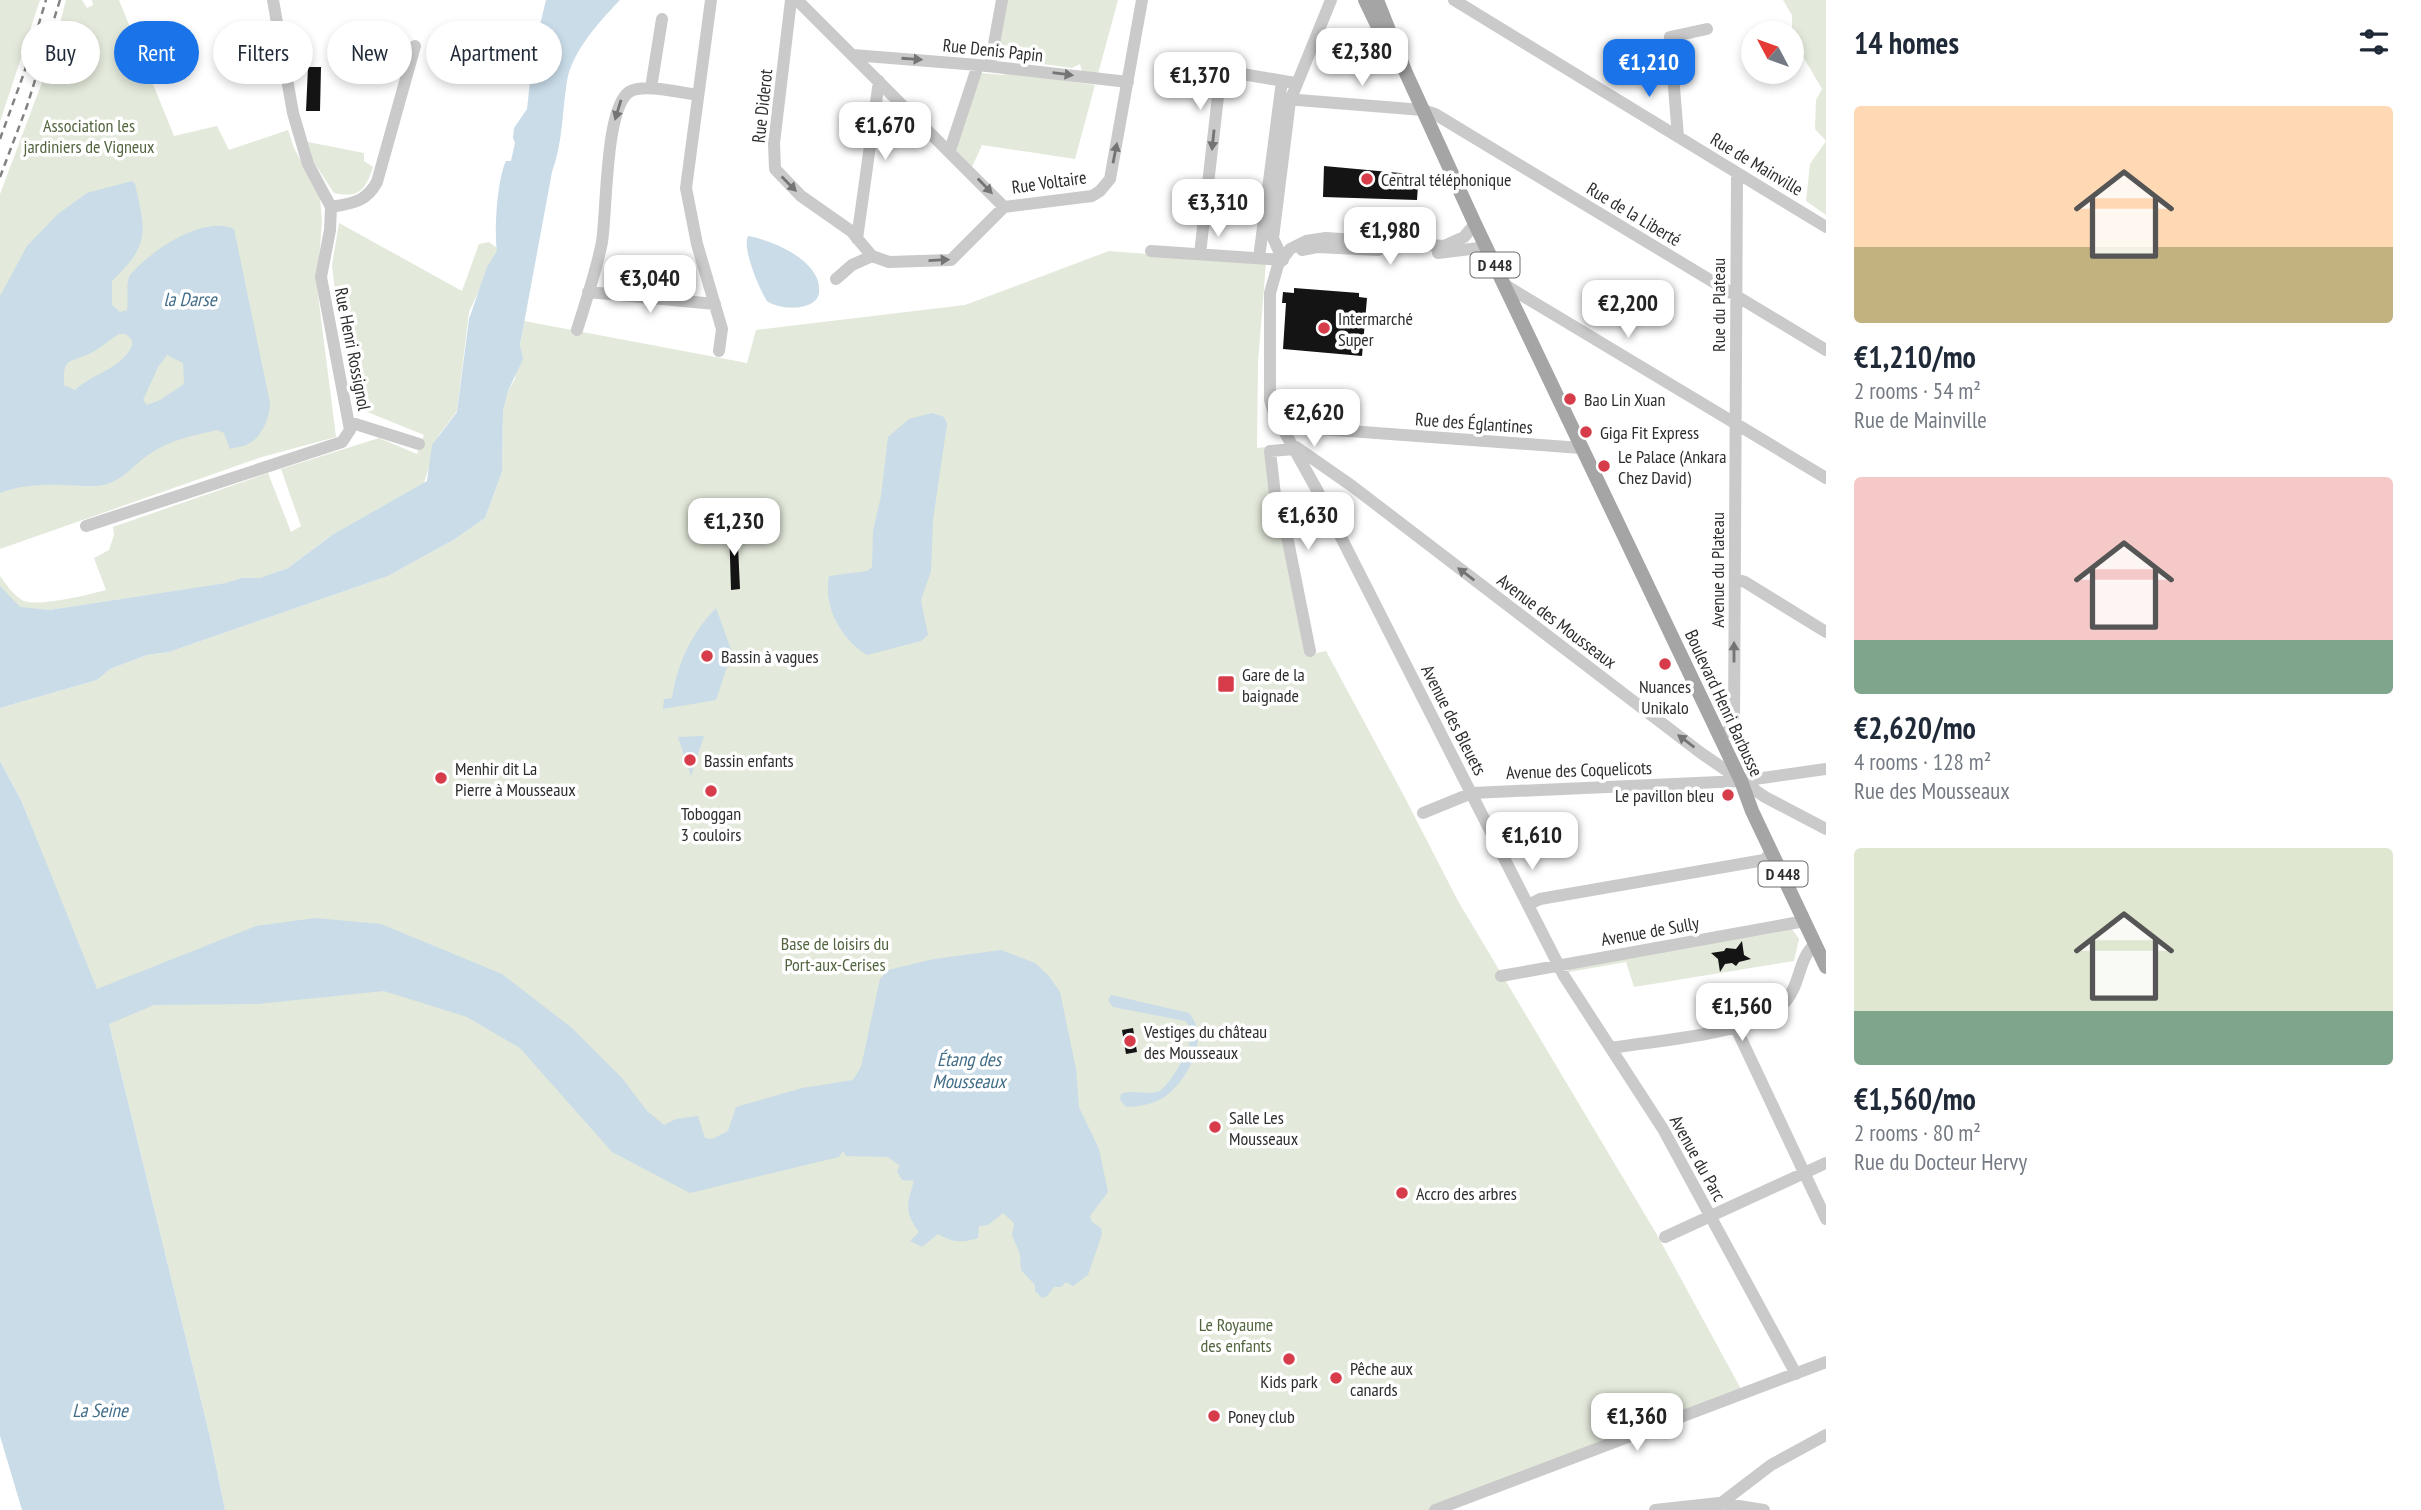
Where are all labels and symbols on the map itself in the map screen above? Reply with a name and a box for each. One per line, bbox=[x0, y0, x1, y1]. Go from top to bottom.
north arrow bbox=[1741, 21, 1804, 84]
pin: €2,380 bbox=[1305, 28, 1419, 88]
street label: Rue Denis Papin bbox=[942, 33, 1044, 67]
pin: €1,210 bbox=[1592, 40, 1706, 99]
pin: €1,370 bbox=[1143, 52, 1257, 112]
one-way arrow bbox=[901, 54, 923, 65]
street label: Rue Diderot bbox=[747, 68, 777, 144]
one-way arrow bbox=[1052, 69, 1074, 80]
one-way arrow bbox=[612, 100, 622, 121]
pin: €1,670 bbox=[828, 102, 942, 162]
park label: Association les jardiniers de Vigneux bbox=[24, 114, 155, 158]
street label: Rue de Mainville bbox=[1707, 127, 1807, 201]
one-way arrow bbox=[1208, 129, 1219, 151]
one-way arrow bbox=[1110, 142, 1121, 164]
street label: Rue Voltaire bbox=[1010, 165, 1088, 199]
place label: Central téléphonique bbox=[1381, 168, 1511, 191]
marker: Central téléphonique bbox=[1359, 171, 1375, 187]
one-way arrow bbox=[781, 175, 798, 192]
one-way arrow bbox=[976, 177, 992, 194]
street label: Rue de la Liberté bbox=[1583, 177, 1685, 251]
pin: €3,310 bbox=[1161, 180, 1275, 239]
pin: €1,980 bbox=[1333, 208, 1447, 267]
road number: D 448 bbox=[1470, 252, 1520, 278]
one-way arrow bbox=[928, 255, 950, 266]
pin: €3,040 bbox=[593, 256, 707, 315]
street label: Rue du Plateau bbox=[1707, 258, 1730, 352]
pin: €2,200 bbox=[1571, 280, 1685, 340]
street label: Rue Henri Rossignol bbox=[330, 286, 376, 413]
water label: la Darse bbox=[163, 287, 218, 311]
place label: Intermarché Super bbox=[1338, 307, 1413, 351]
marker: Intermarché Super bbox=[1316, 320, 1332, 336]
place label: Bao Lin Xuan bbox=[1584, 388, 1665, 411]
pin: €2,620 bbox=[1257, 390, 1371, 449]
marker: Bao Lin Xuan bbox=[1562, 391, 1578, 407]
street label: Rue des Églantines bbox=[1414, 407, 1534, 439]
place label: Giga Fit Express bbox=[1600, 421, 1699, 444]
marker: Giga Fit Express bbox=[1578, 424, 1594, 440]
place label: Le Palace (Ankara Chez David) bbox=[1618, 445, 1726, 489]
marker: Le Palace (Ankara Chez David) bbox=[1596, 458, 1612, 474]
pin: €1,630 bbox=[1251, 492, 1365, 552]
pin: €1,230 bbox=[677, 498, 791, 558]
street label: Avenue du Plateau bbox=[1706, 512, 1729, 628]
one-way arrow bbox=[1457, 567, 1475, 581]
street label: Avenue des Mousseaux bbox=[1493, 569, 1622, 674]
street label: Boulevard Henri Barbusse bbox=[1680, 626, 1768, 780]
one-way arrow bbox=[1728, 641, 1740, 663]
place label: Bassin à vagues bbox=[721, 645, 819, 668]
marker: Bassin à vagues bbox=[699, 648, 715, 664]
marker: Nuances Unikalo bbox=[1657, 656, 1673, 672]
street label: Avenue des Bleuets bbox=[1416, 661, 1492, 779]
place label: Gare de la baignade bbox=[1242, 663, 1305, 707]
marker: Gare de la baignade bbox=[1216, 674, 1236, 694]
place label: Nuances Unikalo bbox=[1639, 675, 1691, 719]
one-way arrow bbox=[1677, 734, 1695, 749]
place label: Bassin enfants bbox=[704, 749, 794, 772]
marker: Bassin enfants bbox=[682, 752, 698, 768]
street label: Avenue des Coquelicots bbox=[1506, 756, 1652, 784]
place label: Menhir dit La Pierre à Mousseaux bbox=[455, 757, 576, 801]
marker: Menhir dit La Pierre à Mousseaux bbox=[433, 770, 449, 786]
marker: Toboggan 3 couloirs bbox=[703, 783, 719, 799]
place label: Le pavillon bleu bbox=[1615, 784, 1714, 807]
marker: Le pavillon bleu bbox=[1720, 787, 1736, 803]
place label: Toboggan 3 couloirs bbox=[681, 802, 741, 846]
pin: €1,610 bbox=[1475, 812, 1589, 872]
road number: D 448 bbox=[1758, 862, 1808, 887]
street label: Avenue de Sully bbox=[1599, 911, 1701, 951]
park label: Base de loisirs du Port-aux-Cerises bbox=[781, 932, 889, 976]
pin: €1,560 bbox=[1685, 984, 1799, 1043]
place label: Vestiges du château des Mousseaux bbox=[1143, 1020, 1267, 1064]
marker: Vestiges du château des Mousseaux bbox=[1122, 1033, 1138, 1049]
water label: Étang des Mousseaux bbox=[933, 1047, 1008, 1093]
place label: Salle Les Mousseaux bbox=[1229, 1106, 1299, 1150]
street label: Avenue du Parc bbox=[1665, 1111, 1731, 1206]
marker: Salle Les Mousseaux bbox=[1207, 1119, 1223, 1135]
place label: Accro des arbres bbox=[1416, 1182, 1517, 1205]
marker: Accro des arbres bbox=[1394, 1185, 1410, 1201]
park label: Le Royaume des enfants bbox=[1199, 1313, 1273, 1357]
marker: Kids park bbox=[1281, 1351, 1297, 1367]
place label: Pêche aux canards bbox=[1350, 1357, 1413, 1401]
place label: Kids park bbox=[1260, 1370, 1318, 1393]
marker: Pêche aux canards bbox=[1328, 1370, 1344, 1386]
pin: €1,360 bbox=[1580, 1394, 1694, 1453]
water label: La Seine bbox=[72, 1398, 129, 1422]
place label: Poney club bbox=[1228, 1405, 1295, 1428]
marker: Poney club bbox=[1206, 1408, 1222, 1424]

